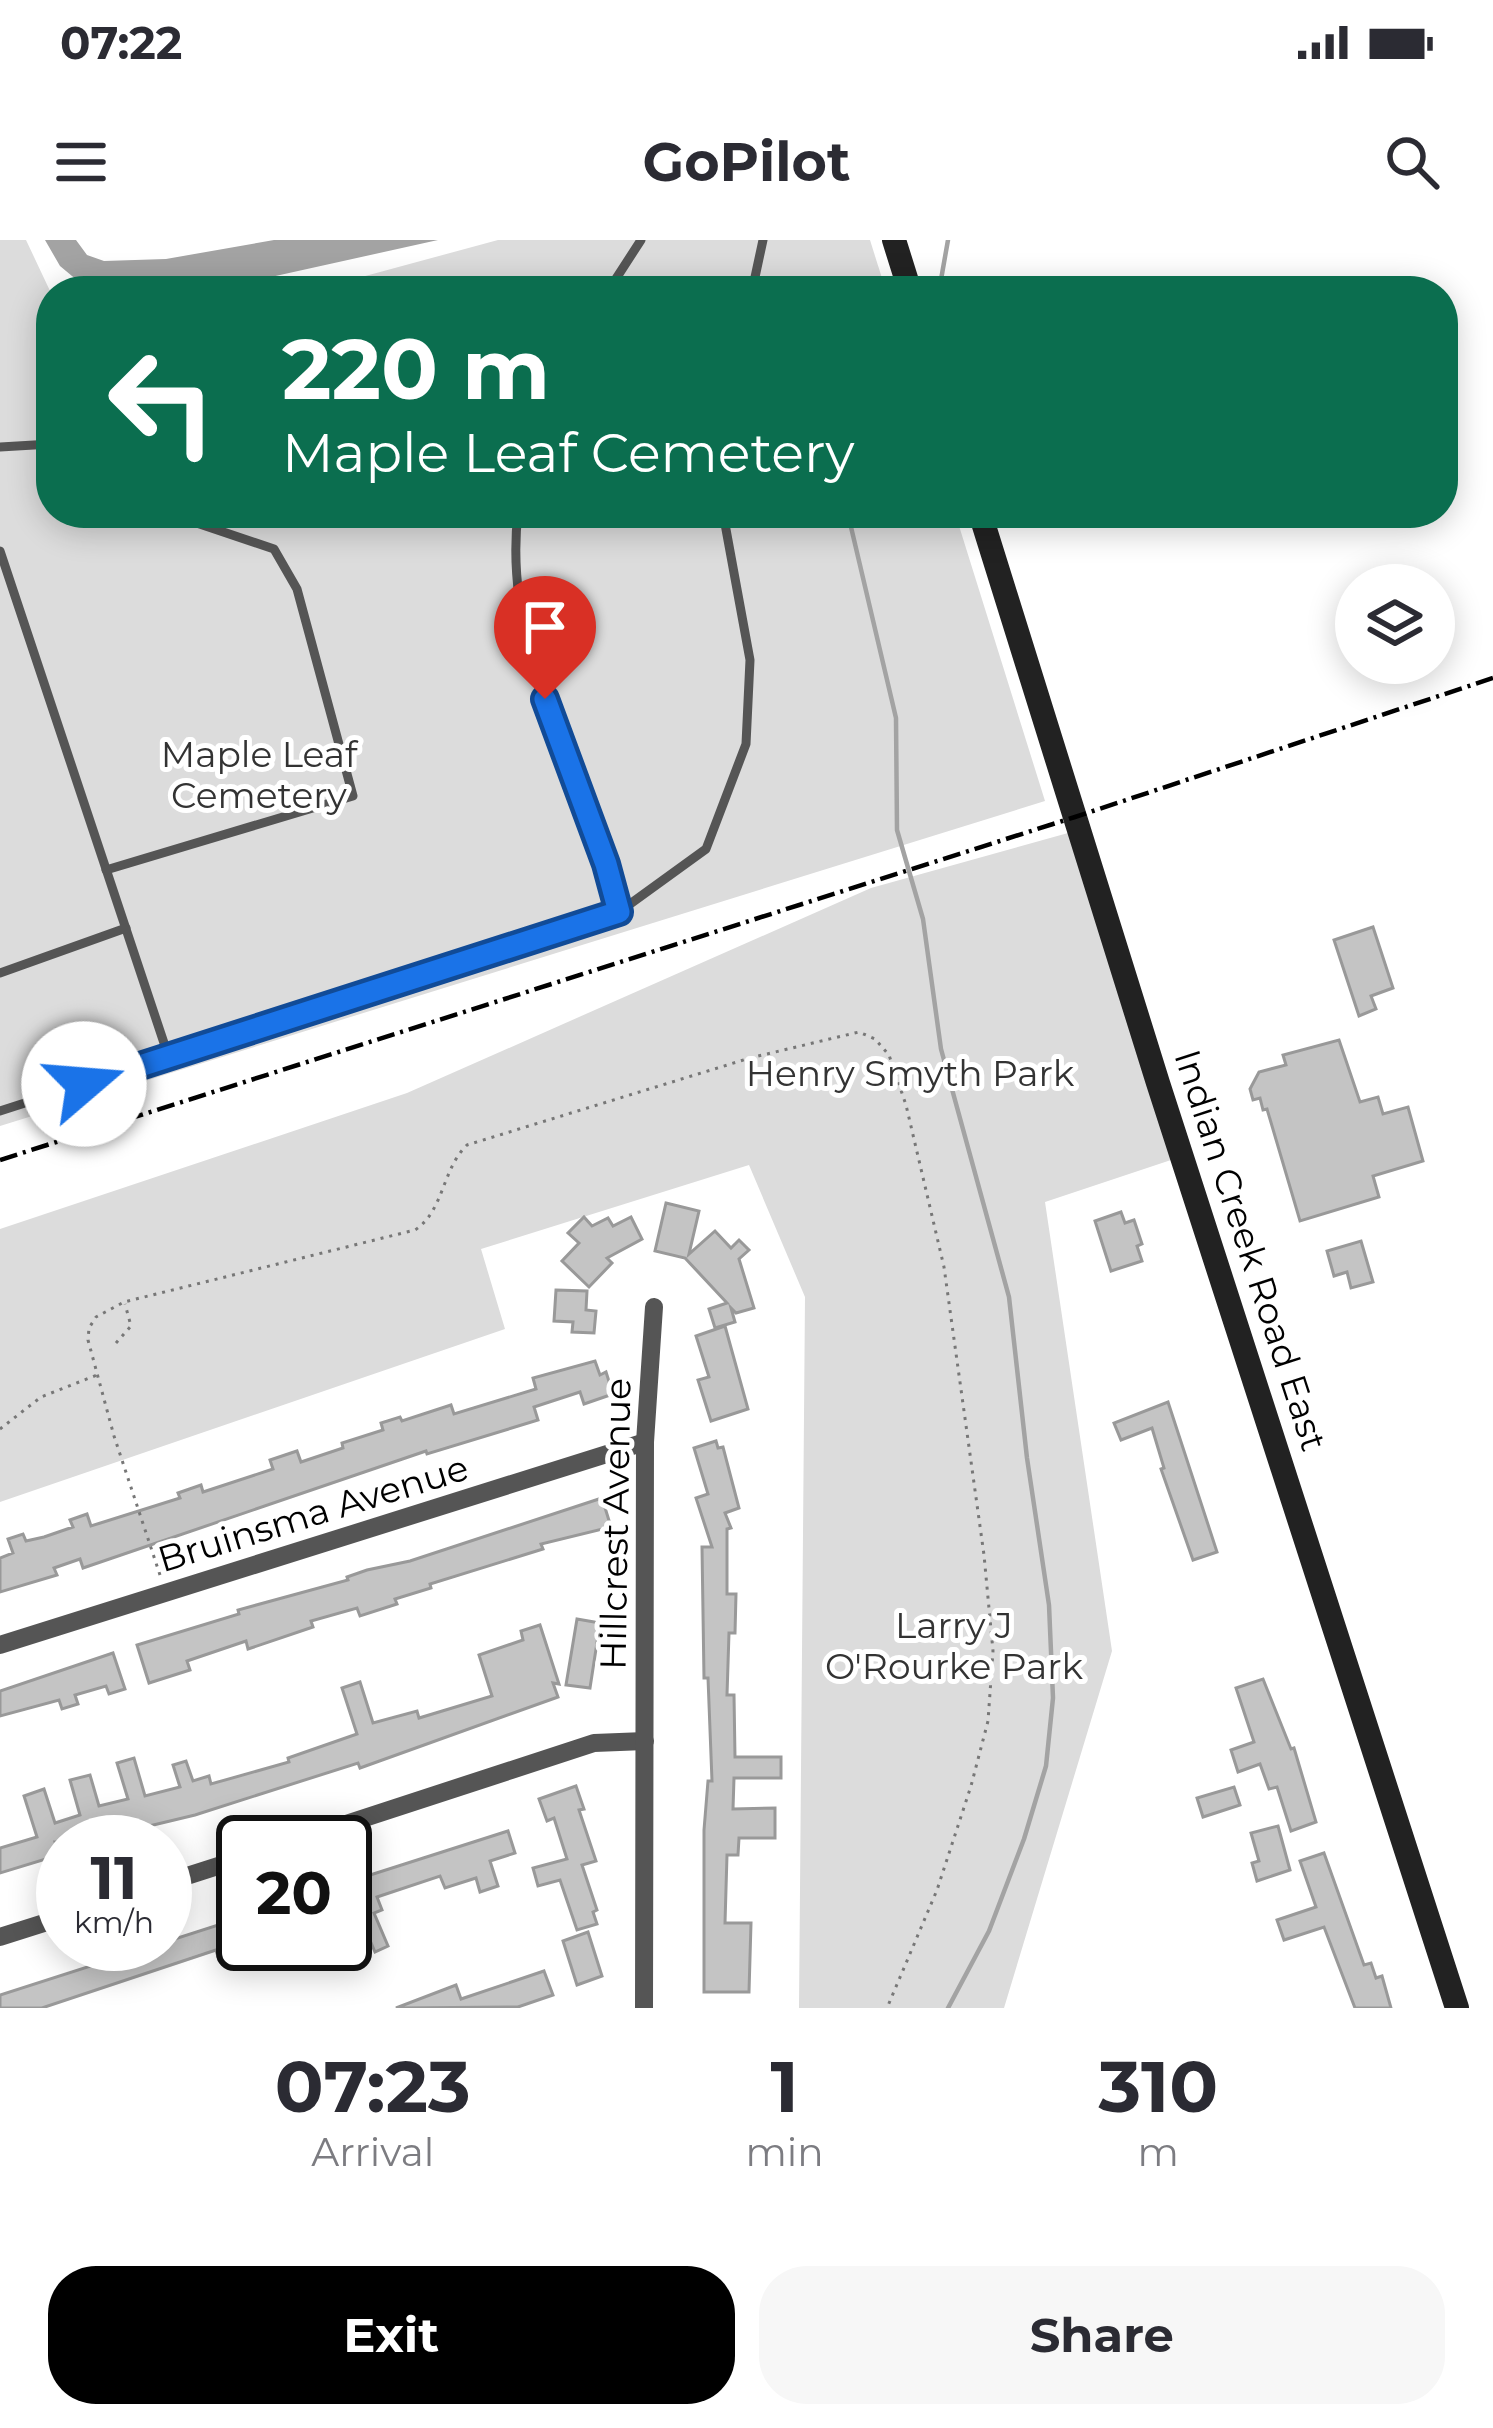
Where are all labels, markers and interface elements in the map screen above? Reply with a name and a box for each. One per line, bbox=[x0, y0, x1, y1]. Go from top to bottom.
text: 07:22 bbox=[60, 15, 182, 70]
icon: menu bbox=[48, 129, 114, 195]
text: GoPilot bbox=[643, 129, 850, 195]
icon: search bbox=[1379, 129, 1445, 195]
text: 220 m bbox=[282, 318, 550, 420]
icon: left bbox=[84, 324, 240, 480]
text: Maple Leaf Cemetery bbox=[282, 420, 855, 486]
map controls bbox=[1335, 564, 1455, 684]
button: layers bbox=[1335, 564, 1455, 684]
pin bbox=[494, 576, 596, 699]
icon: arrive bbox=[512, 594, 578, 660]
park label: Maple Leaf Cemetery bbox=[161, 732, 359, 817]
position arrow bbox=[21, 1021, 147, 1147]
street label: Indian Creek Road East bbox=[1165, 1044, 1337, 1456]
park label: Henry Smyth Park bbox=[746, 1051, 1075, 1095]
street label: Hillcrest Avenue bbox=[590, 1378, 640, 1670]
street label: Bruinsma Avenue bbox=[153, 1445, 473, 1581]
park label: Larry J O'Rourke Park bbox=[825, 1603, 1083, 1688]
speed limit sign: 20 bbox=[216, 1815, 372, 1971]
text: 11 bbox=[90, 1841, 138, 1914]
text: km/h bbox=[74, 1904, 154, 1941]
text: 07:23 bbox=[275, 2042, 471, 2130]
text: 1 bbox=[770, 2042, 799, 2130]
text: 310 bbox=[1098, 2042, 1218, 2130]
text: Arrival bbox=[311, 2128, 434, 2176]
text: min bbox=[745, 2128, 824, 2176]
text: m bbox=[1138, 2128, 1179, 2176]
button: Exit bbox=[48, 2266, 735, 2404]
button: Share bbox=[759, 2266, 1445, 2404]

